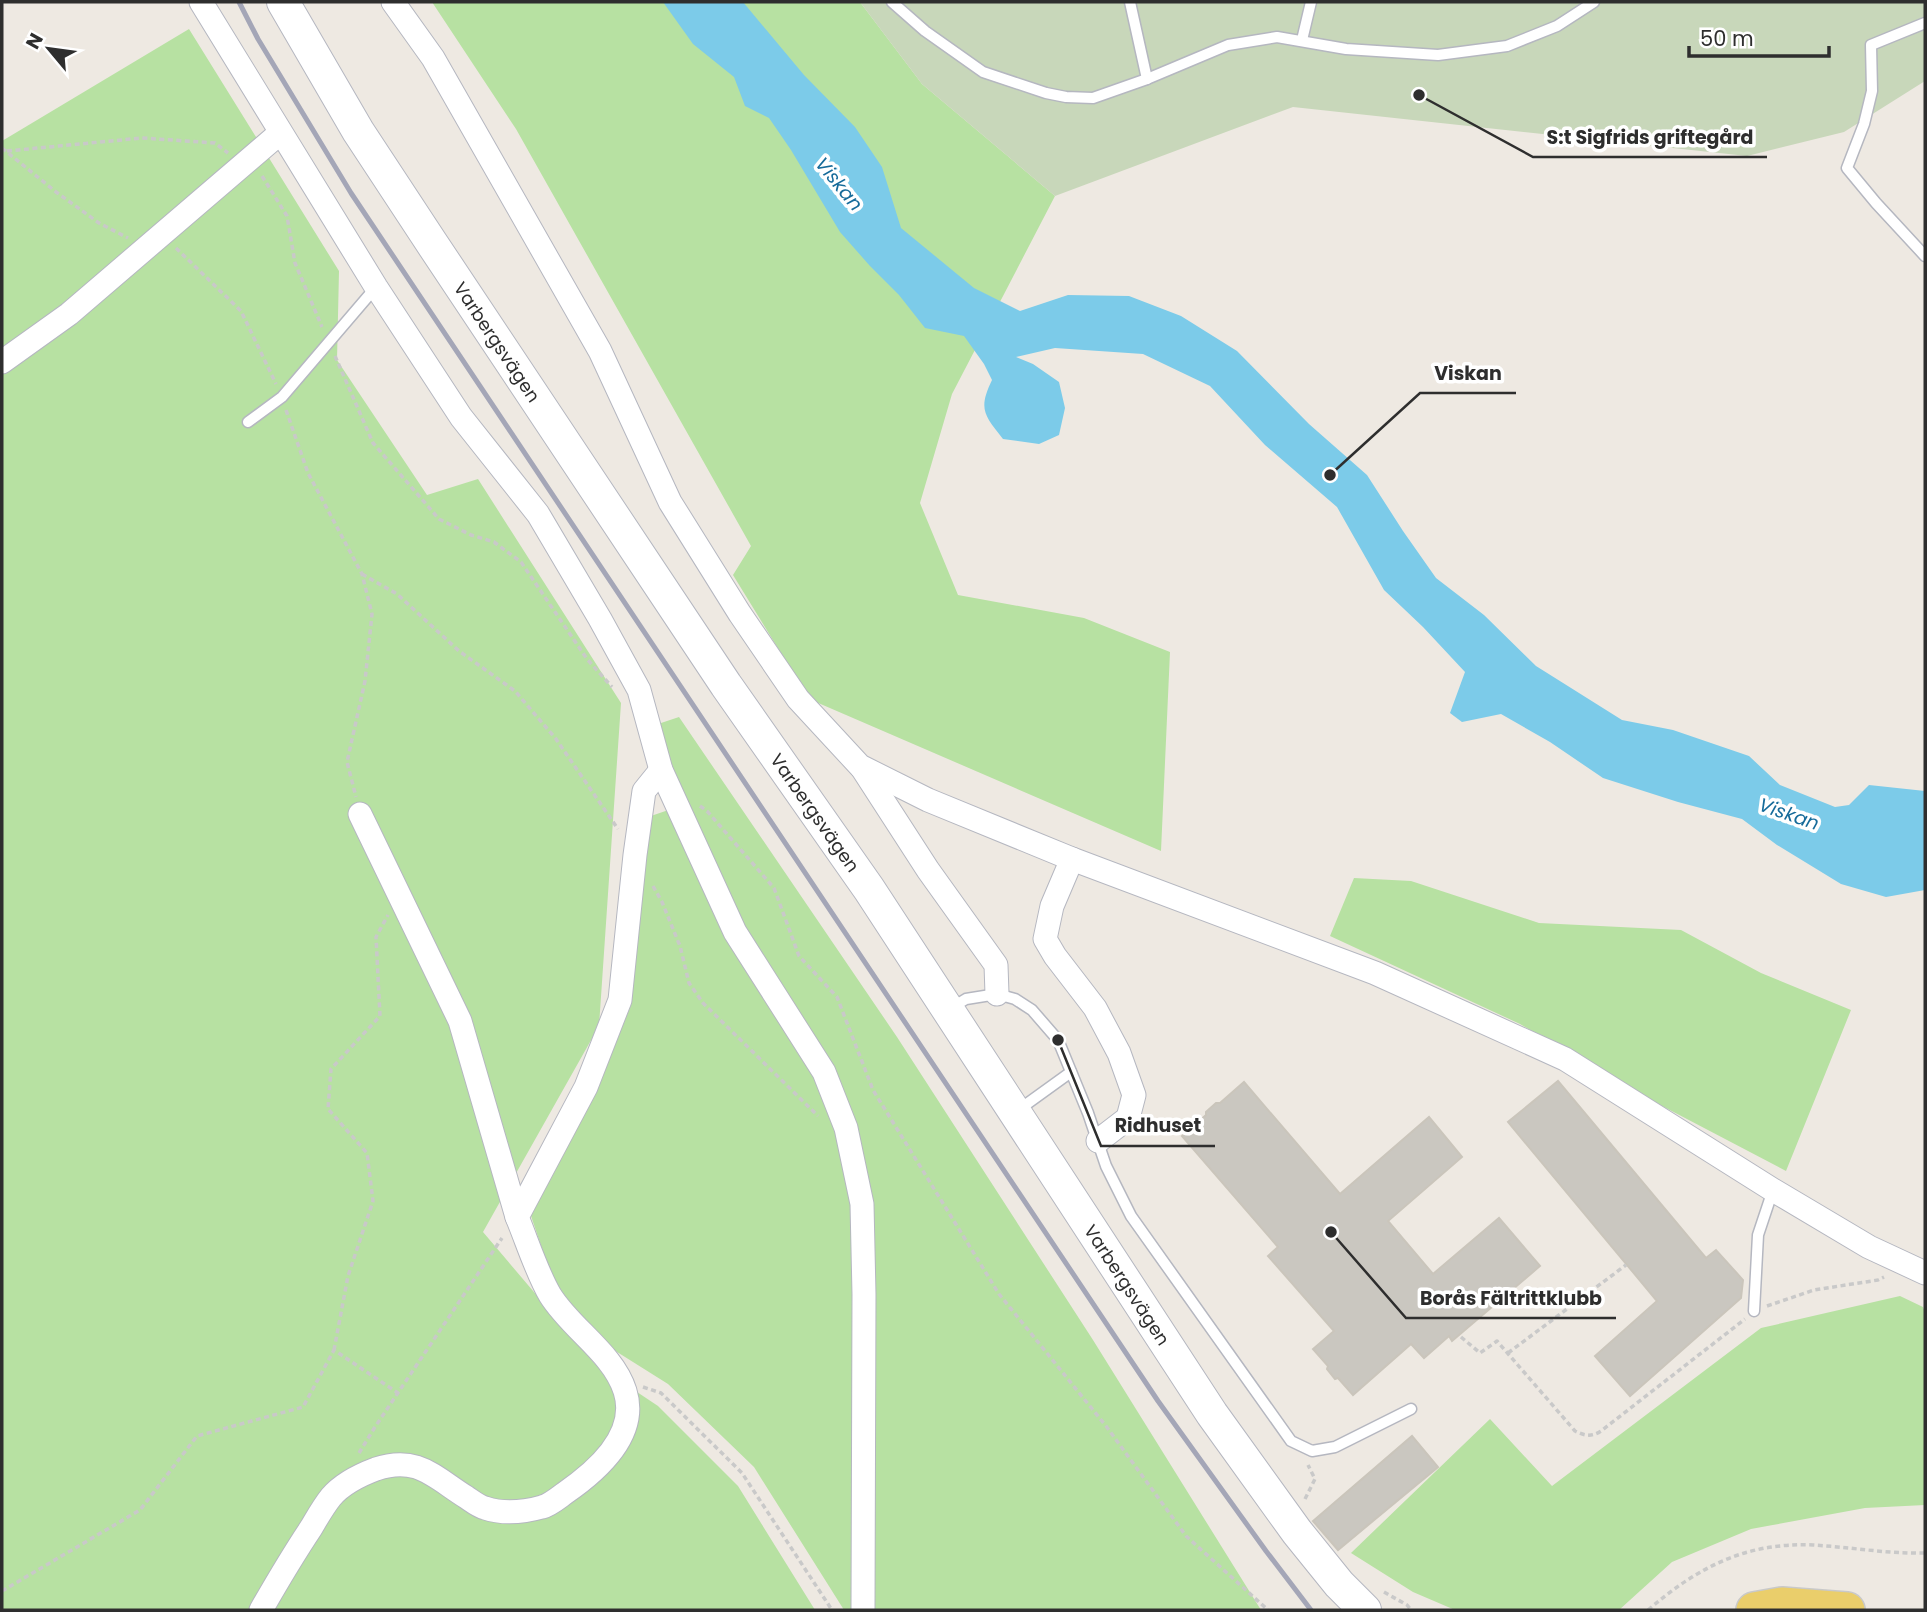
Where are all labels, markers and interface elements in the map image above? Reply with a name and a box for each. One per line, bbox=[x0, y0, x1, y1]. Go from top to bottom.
north arrow bbox=[14, 14, 84, 84]
scale bar bbox=[1689, 14, 1829, 58]
text: 50 m bbox=[1700, 24, 1754, 53]
text: N bbox=[19, 28, 50, 54]
callout: S:t Sigfrids griftegård bbox=[1533, 117, 1767, 157]
text: S:t Sigfrids griftegård bbox=[1547, 124, 1753, 151]
water label: Viskan bbox=[809, 151, 869, 217]
street label: Varbergsvägen bbox=[448, 277, 547, 407]
callout: Viskan bbox=[1420, 353, 1516, 393]
text: Viskan bbox=[1434, 360, 1502, 387]
street label: Varbergsvägen bbox=[765, 748, 866, 877]
water label: Viskan bbox=[1755, 791, 1823, 837]
callout: Ridhuset bbox=[1101, 1106, 1215, 1146]
text: Ridhuset bbox=[1115, 1112, 1202, 1139]
street label: Varbergsvägen bbox=[1079, 1219, 1176, 1350]
callout: Borås Fältrittklubb bbox=[1406, 1278, 1616, 1318]
text: Borås Fältrittklubb bbox=[1420, 1285, 1602, 1312]

